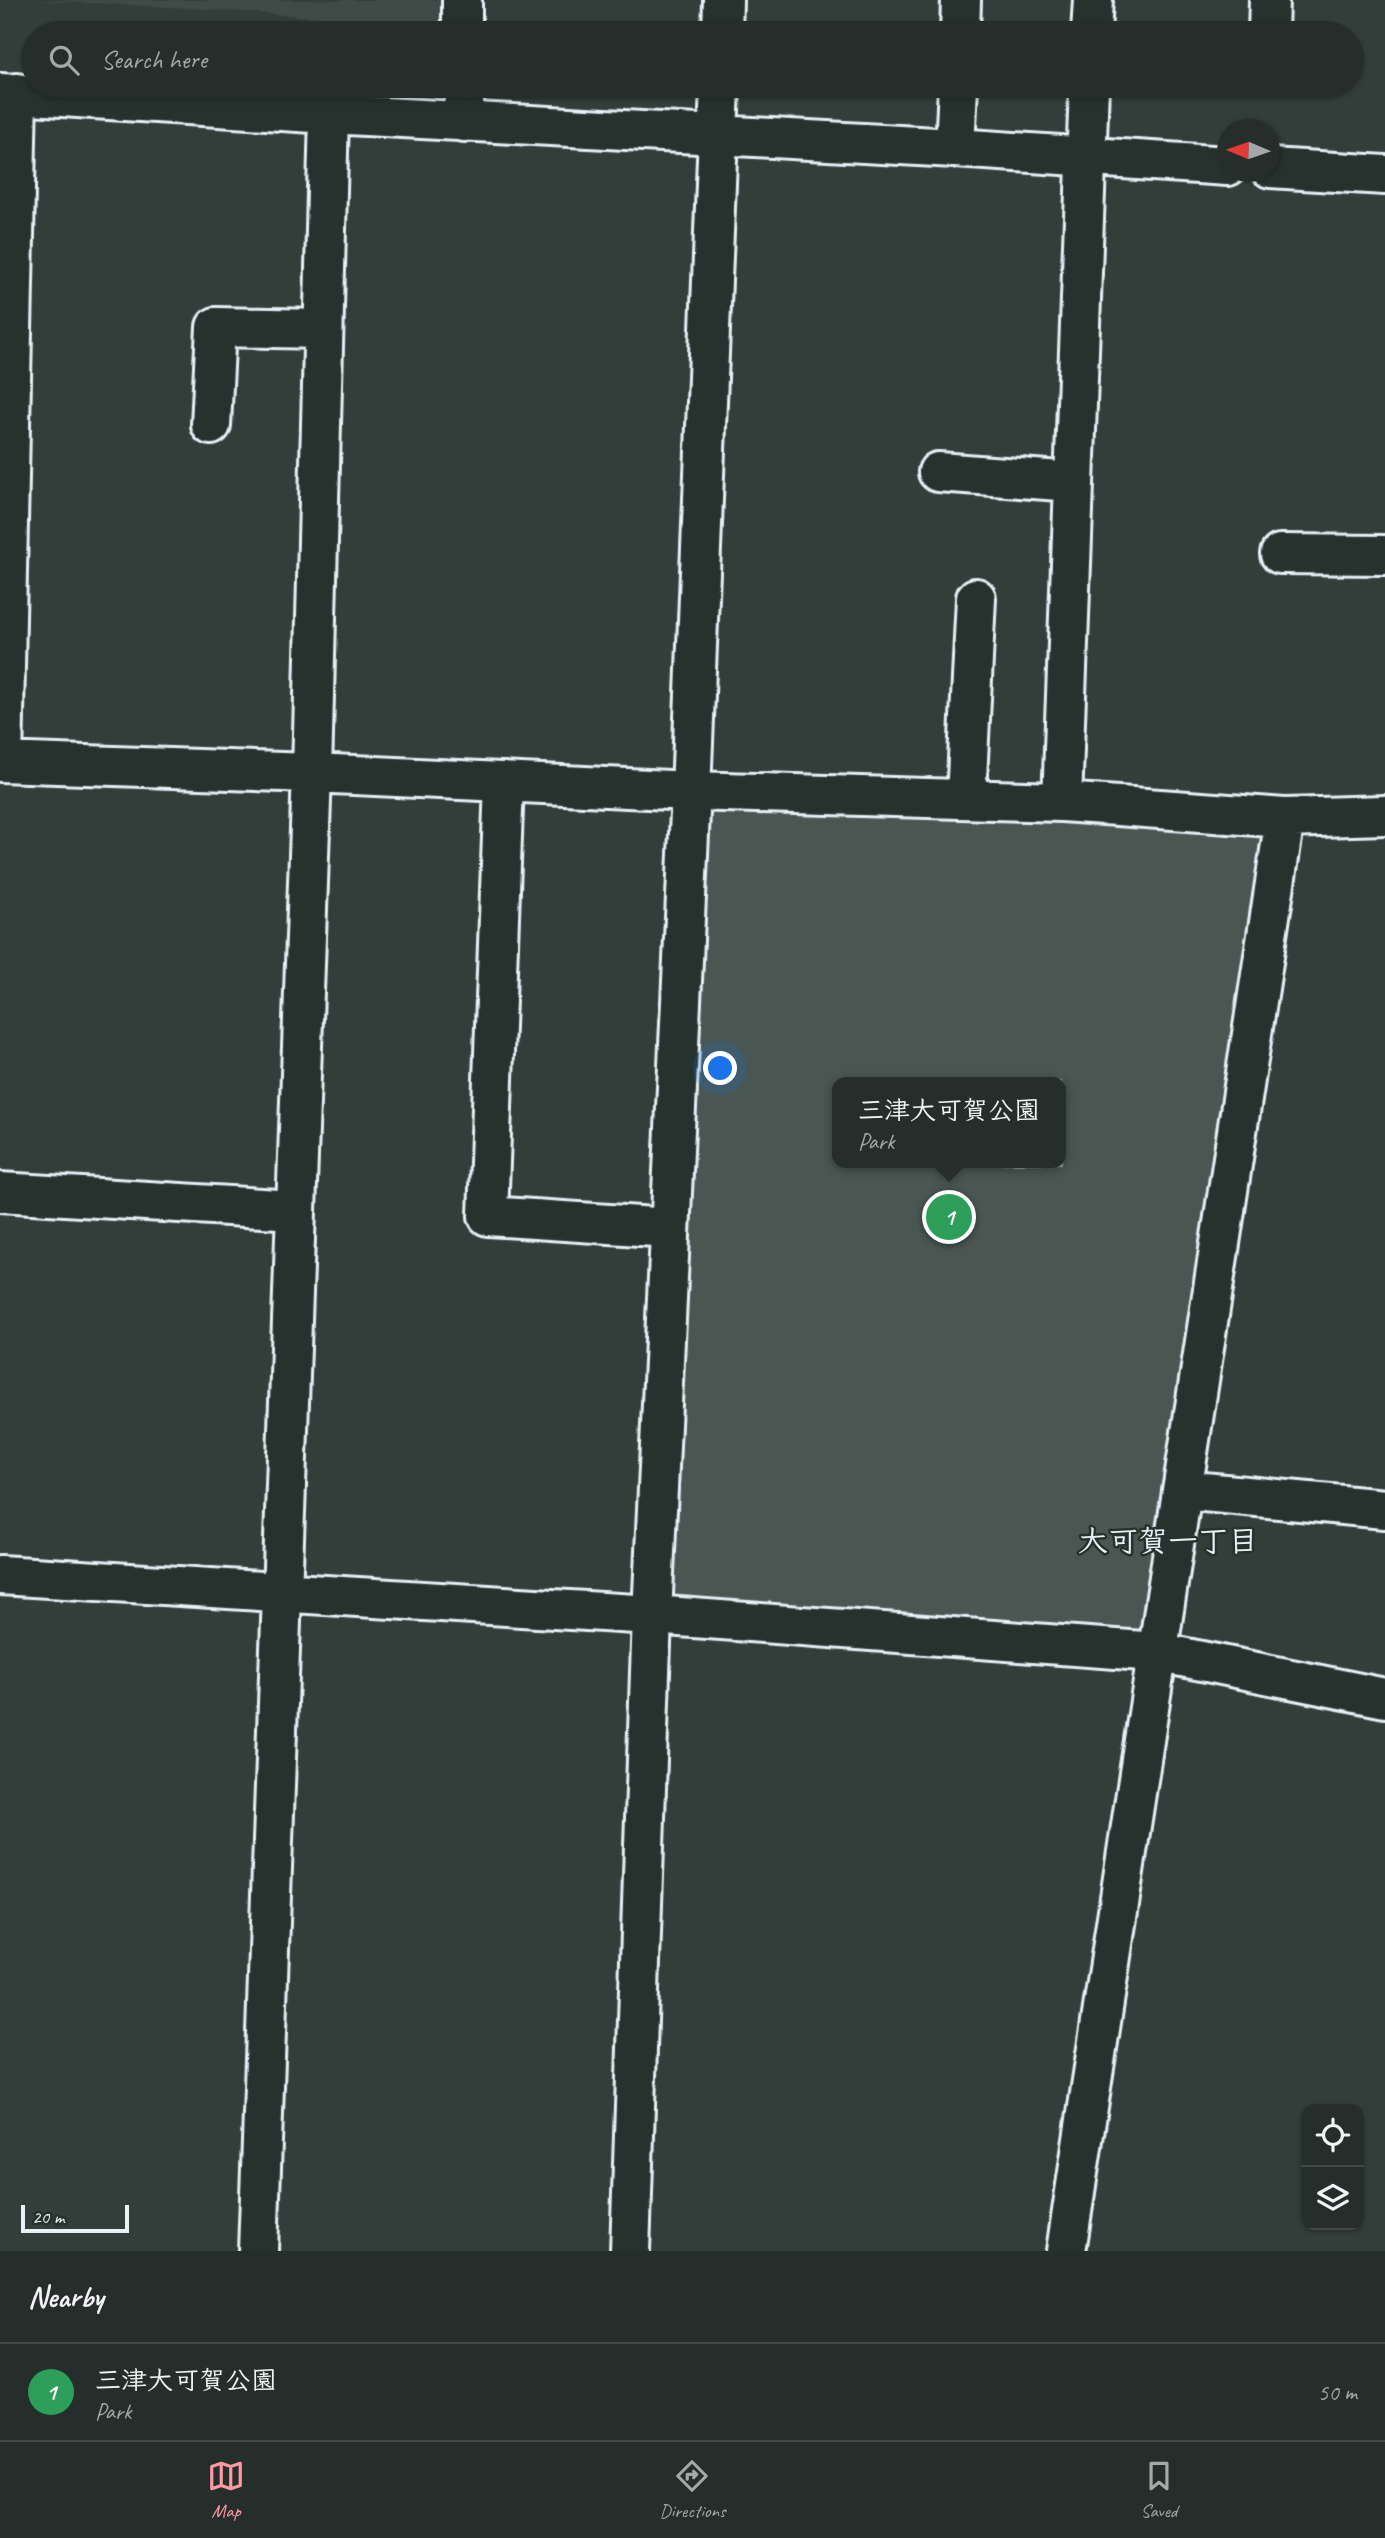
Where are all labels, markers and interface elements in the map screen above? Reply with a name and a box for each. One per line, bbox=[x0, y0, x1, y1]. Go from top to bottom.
search box bbox=[21, 21, 1364, 98]
icon: search bbox=[45, 41, 83, 79]
text: Search here bbox=[101, 43, 207, 76]
north arrow bbox=[1217, 119, 1280, 182]
your location bbox=[703, 1051, 737, 1085]
popup bbox=[832, 1077, 1066, 1168]
text: 三津大可賀公園 bbox=[858, 1094, 1040, 1127]
text: Park bbox=[858, 1127, 894, 1156]
pin: 1 bbox=[926, 1191, 972, 1243]
district label: 大可賀一丁目 bbox=[1078, 1522, 1258, 1560]
map controls bbox=[1301, 2104, 1364, 2230]
button: locate bbox=[1301, 2104, 1364, 2167]
button: layers bbox=[1301, 2167, 1364, 2230]
scale bar bbox=[21, 2202, 130, 2234]
text: 20 m bbox=[32, 2205, 64, 2229]
text: Nearby bbox=[28, 2278, 104, 2316]
text: 三津大可賀公園 bbox=[95, 2364, 277, 2397]
text: 1 bbox=[46, 2378, 56, 2407]
text: 50 m bbox=[1318, 2378, 1357, 2407]
text: Park bbox=[95, 2397, 131, 2426]
tab: Map bbox=[207, 2457, 245, 2523]
tab: Directions bbox=[659, 2457, 726, 2523]
tab: Saved bbox=[1140, 2457, 1178, 2523]

